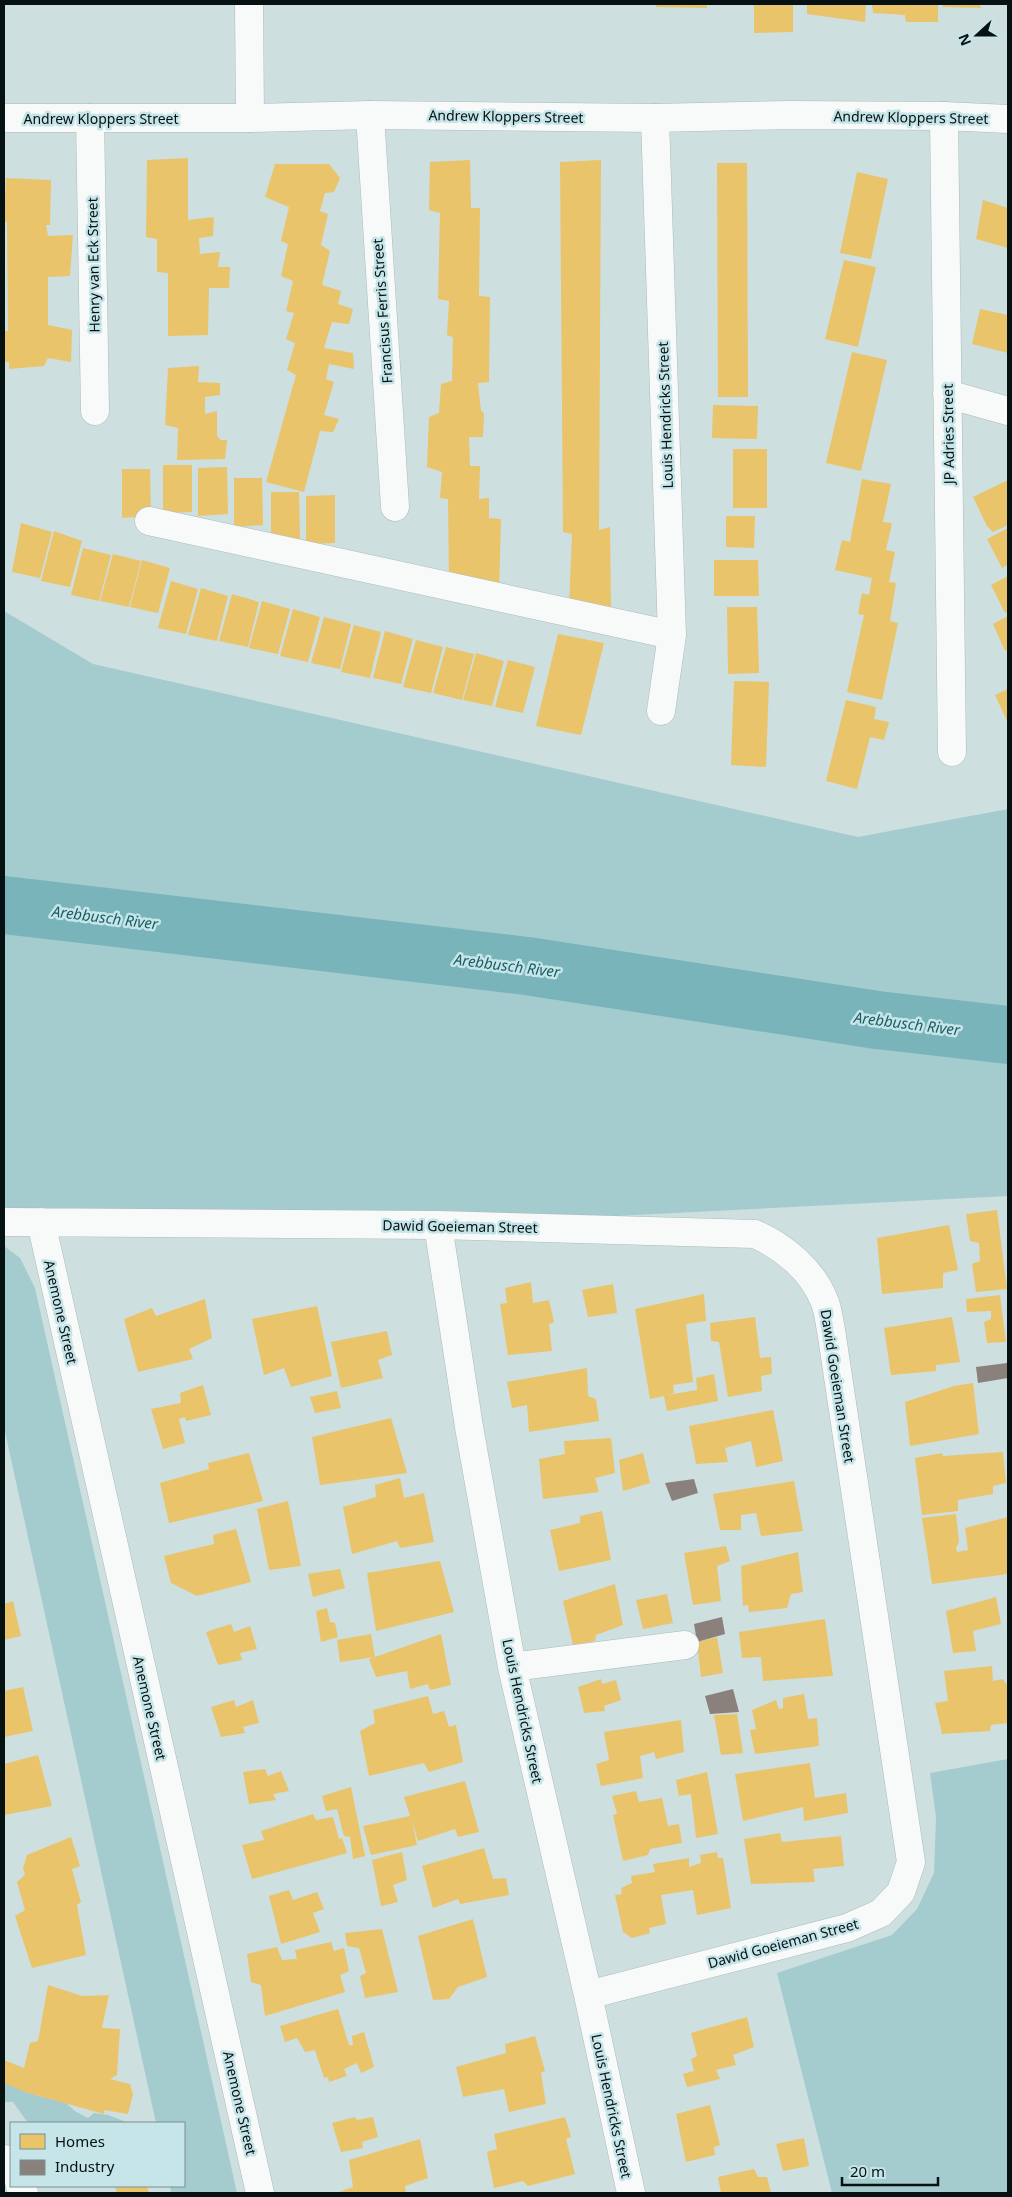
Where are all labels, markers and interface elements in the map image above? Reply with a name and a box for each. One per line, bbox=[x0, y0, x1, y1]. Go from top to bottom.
north arrow bbox=[952, 10, 1002, 60]
text: N bbox=[953, 31, 975, 49]
street label: Andrew Kloppers Street bbox=[428, 105, 584, 127]
street label: Andrew Kloppers Street bbox=[833, 106, 989, 128]
street label: Andrew Kloppers Street bbox=[23, 109, 179, 128]
street label: Henry van Eck Street bbox=[82, 197, 104, 333]
street label: Francisus Ferris Street bbox=[367, 238, 397, 384]
street label: Louis Hendricks Street bbox=[653, 341, 677, 489]
street label: JP Adries Street bbox=[938, 384, 958, 486]
water label: Arebbusch River bbox=[50, 900, 160, 934]
water label: Arebbusch River bbox=[452, 948, 562, 982]
water label: Arebbusch River bbox=[852, 1006, 962, 1040]
street label: Dawid Goeieman Street bbox=[382, 1215, 538, 1237]
street label: Anemone Street bbox=[40, 1258, 82, 1366]
street label: Dawid Goeieman Street bbox=[816, 1308, 860, 1464]
street label: Louis Hendricks Street bbox=[498, 1637, 548, 1785]
street label: Anemone Street bbox=[129, 1654, 171, 1762]
street label: Dawid Goeieman Street bbox=[706, 1914, 860, 1972]
street label: Louis Hendricks Street bbox=[587, 2032, 637, 2180]
street label: Anemone Street bbox=[219, 2049, 261, 2157]
legend bbox=[10, 2122, 185, 2187]
text: Homes bbox=[55, 2131, 105, 2151]
scale bar bbox=[842, 2154, 938, 2186]
text: Industry bbox=[55, 2156, 115, 2176]
text: 20 m bbox=[850, 2161, 885, 2181]

